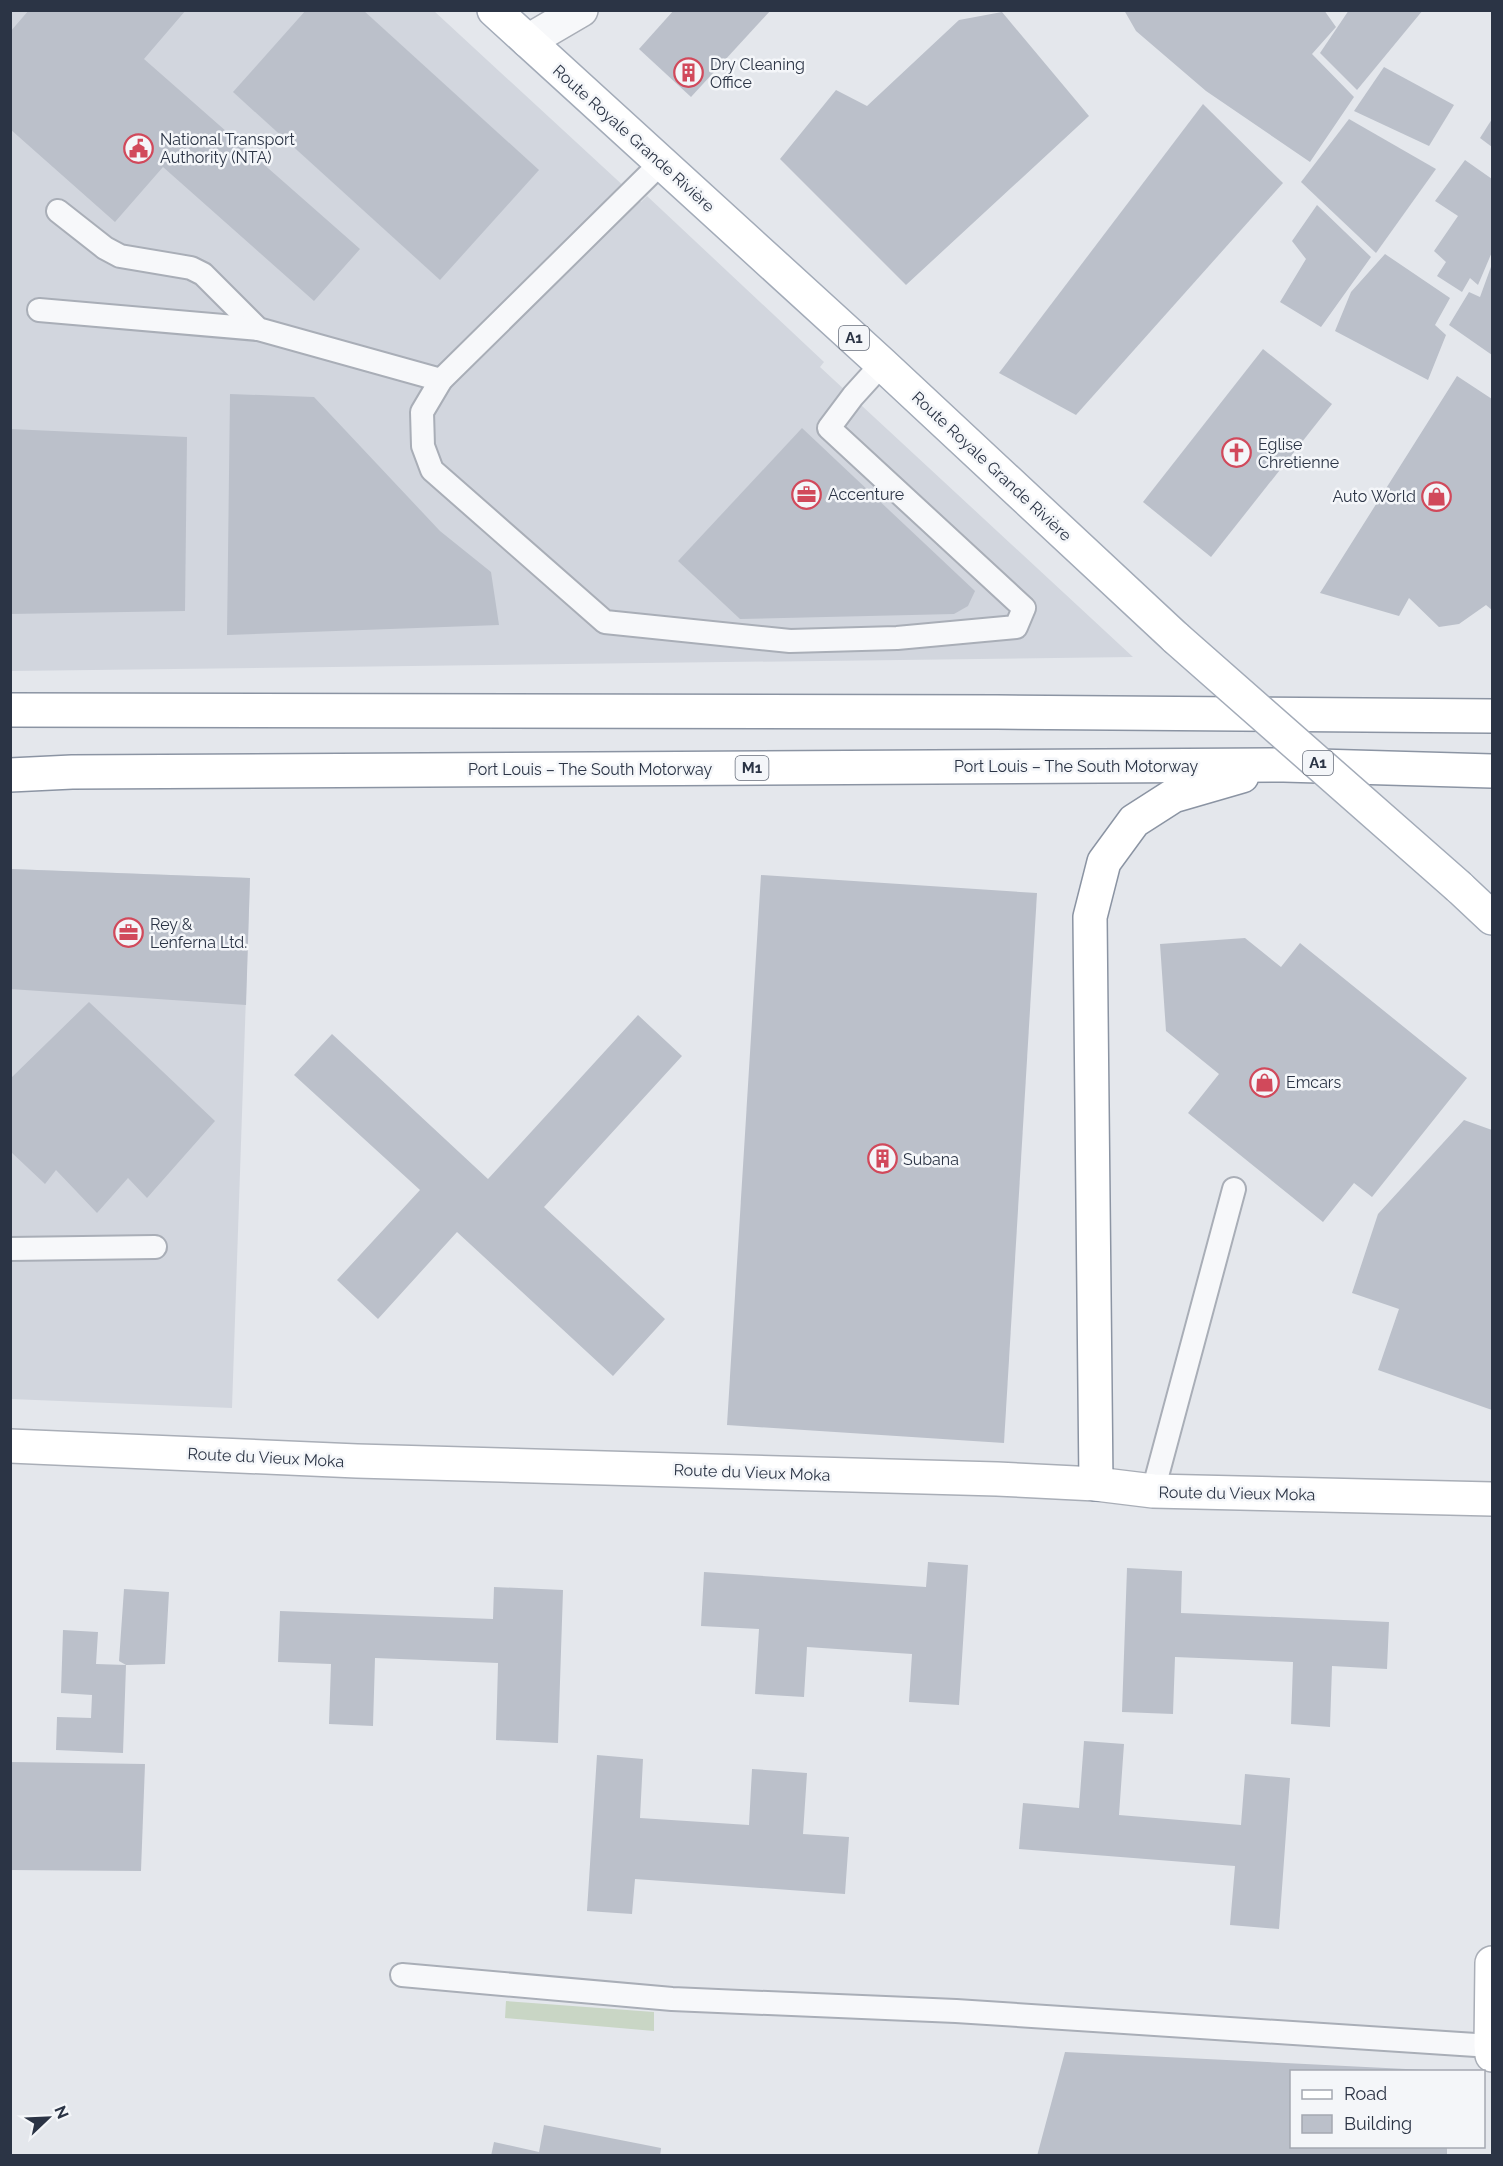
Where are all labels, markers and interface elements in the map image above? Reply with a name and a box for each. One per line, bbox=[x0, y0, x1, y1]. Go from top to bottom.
place label: Dry Cleaning Office bbox=[710, 55, 805, 92]
building icon: Dry Cleaning Office bbox=[673, 57, 705, 89]
street label: Route Royale Grande Rivière bbox=[549, 61, 718, 216]
place label: National Transport Authority (NTA) bbox=[160, 130, 296, 167]
public building icon: National Transport Authority (NTA) bbox=[123, 132, 155, 164]
road number: A1 bbox=[839, 326, 869, 350]
street label: Route Royale Grande Rivière bbox=[908, 388, 1075, 545]
place label: Eglise Chretienne bbox=[1258, 435, 1339, 472]
church icon: Eglise Chretienne bbox=[1221, 437, 1253, 469]
office icon: Accenture bbox=[791, 478, 823, 510]
shop icon: Auto World bbox=[1421, 480, 1453, 512]
place label: Accenture bbox=[828, 485, 904, 504]
place label: Auto World bbox=[1332, 487, 1416, 506]
road number: A1 bbox=[1303, 751, 1333, 775]
road number: M1 bbox=[736, 756, 768, 780]
street label: Port Louis – The South Motorway bbox=[954, 757, 1198, 776]
street label: Port Louis – The South Motorway bbox=[468, 760, 712, 779]
place label: Rey & Lenferna Ltd. bbox=[150, 915, 247, 952]
office icon: Rey & Lenferna Ltd. bbox=[113, 917, 145, 949]
shop icon: Emcars bbox=[1249, 1066, 1281, 1098]
place label: Emcars bbox=[1286, 1073, 1341, 1092]
building icon: Subana bbox=[866, 1143, 898, 1175]
place label: Subana bbox=[903, 1150, 959, 1169]
street label: Route du Vieux Moka bbox=[187, 1444, 345, 1471]
street label: Route du Vieux Moka bbox=[673, 1460, 831, 1485]
street label: Route du Vieux Moka bbox=[1158, 1483, 1316, 1504]
legend bbox=[1290, 2070, 1485, 2148]
text: Road bbox=[1344, 2083, 1387, 2104]
north arrow bbox=[18, 2088, 78, 2148]
text: N bbox=[50, 2103, 72, 2122]
text: Building bbox=[1344, 2113, 1412, 2134]

